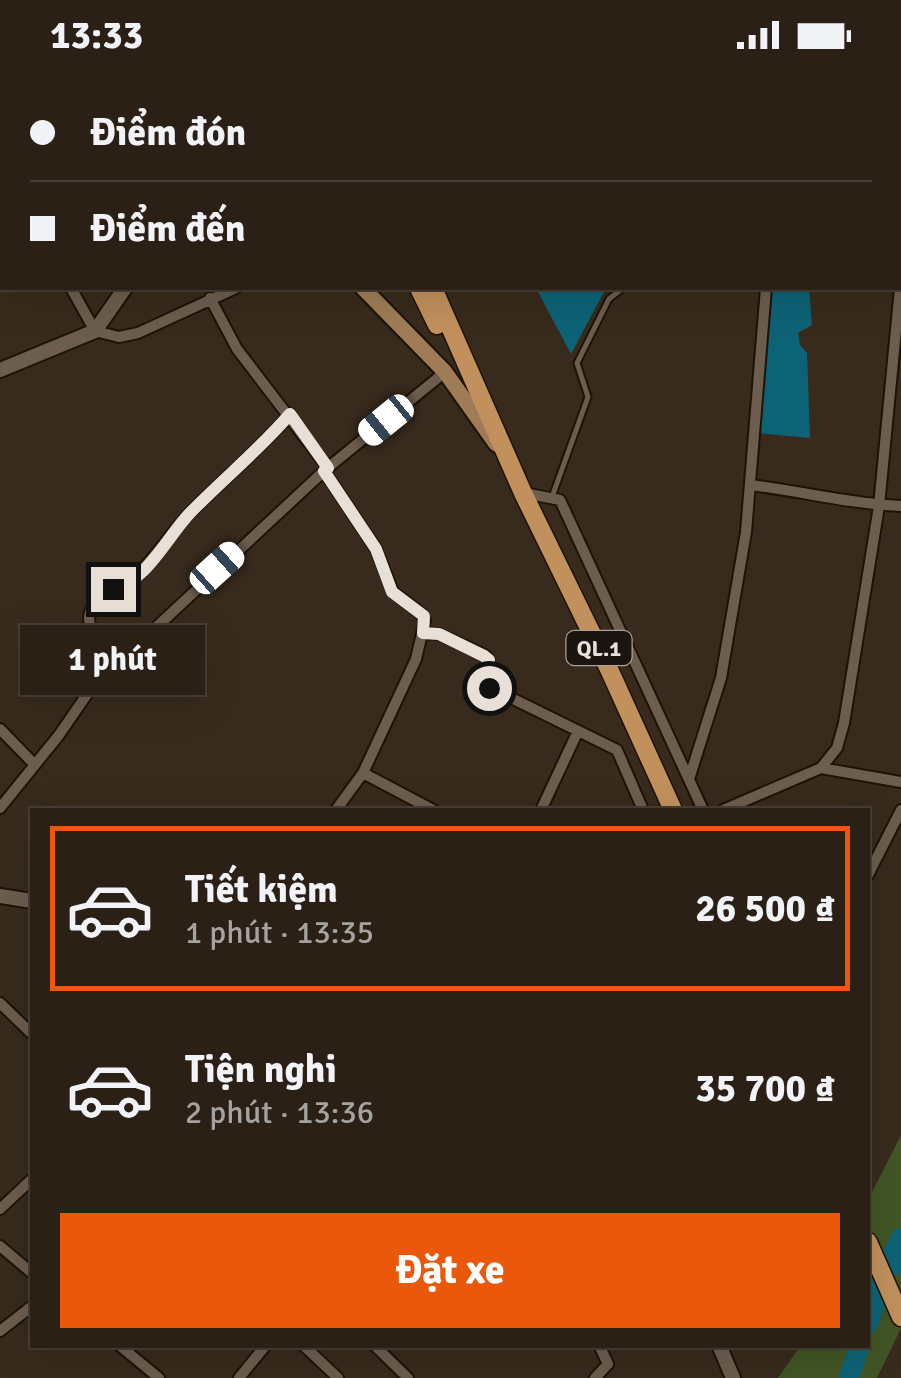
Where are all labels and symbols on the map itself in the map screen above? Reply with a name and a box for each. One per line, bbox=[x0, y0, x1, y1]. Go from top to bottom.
car bbox=[353, 389, 419, 451]
car bbox=[185, 537, 249, 599]
route end bbox=[91, 567, 136, 612]
callout: 1 phút bbox=[21, 624, 206, 694]
road number: QL.1 bbox=[566, 631, 632, 665]
route start bbox=[467, 666, 512, 711]

